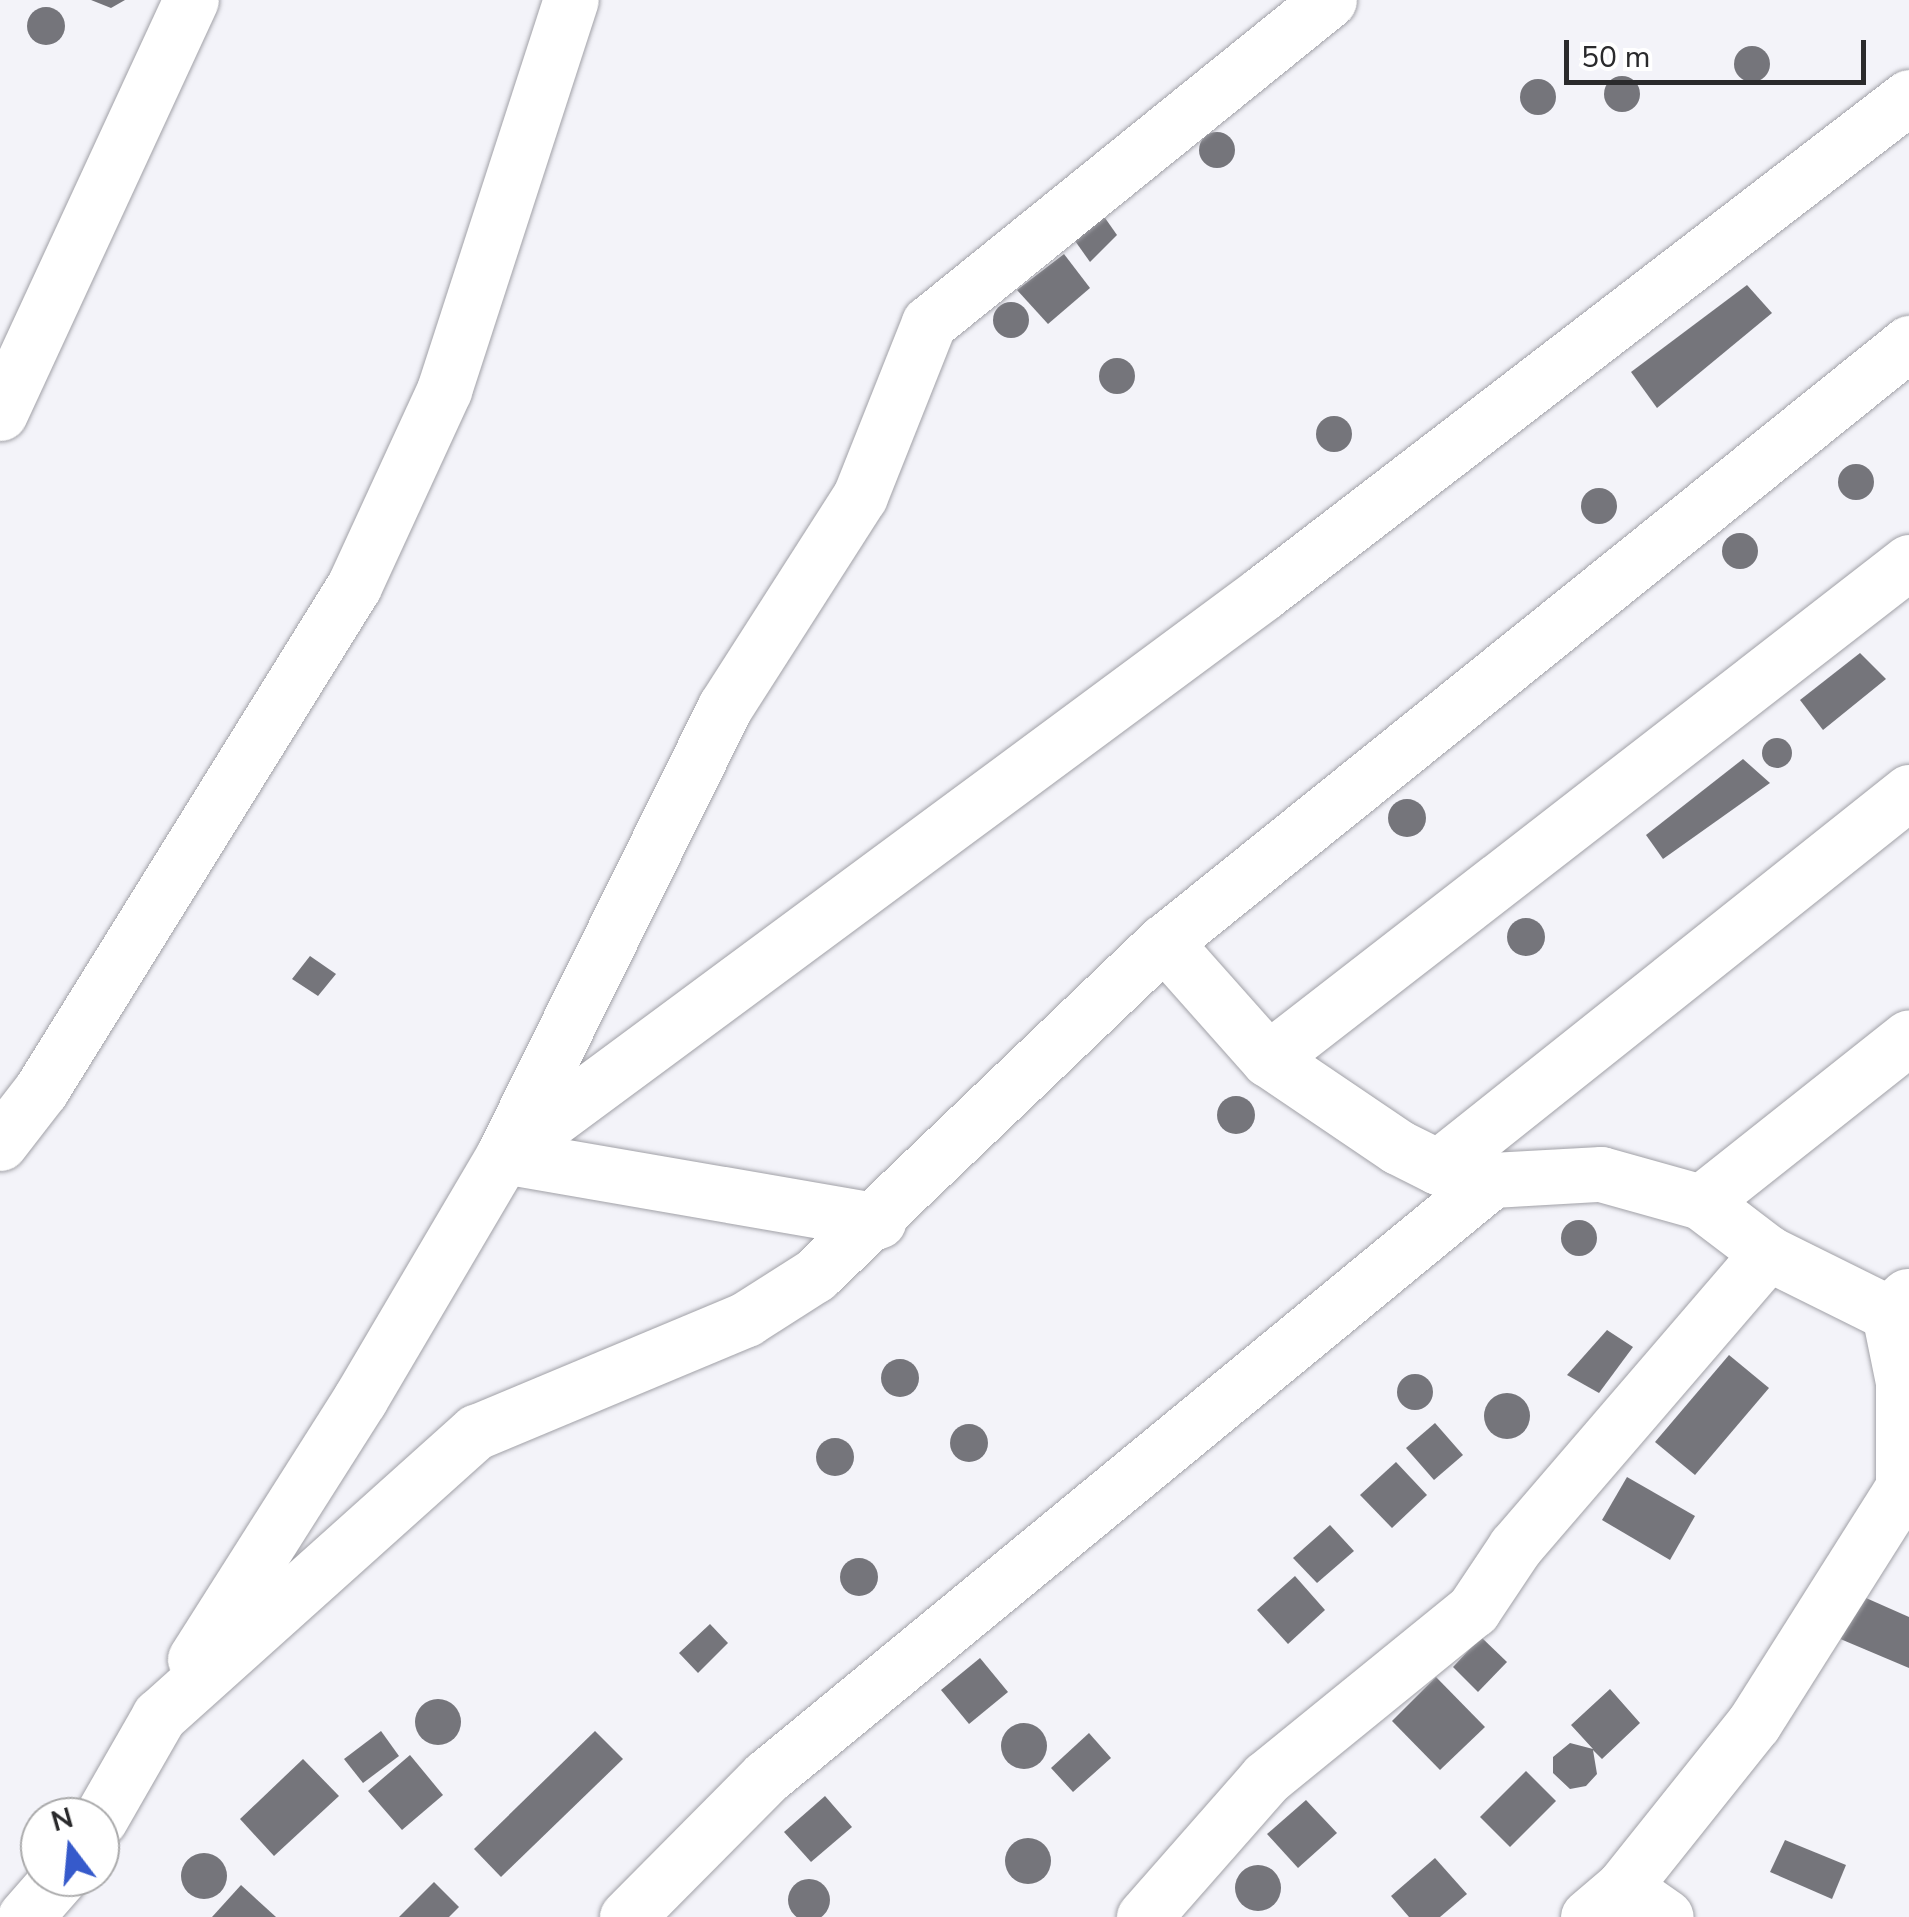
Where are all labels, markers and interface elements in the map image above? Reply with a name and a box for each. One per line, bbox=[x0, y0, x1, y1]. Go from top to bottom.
scale bar bbox=[1569, 20, 1872, 82]
text: 50 m bbox=[1581, 37, 1650, 78]
north arrow bbox=[20, 1797, 120, 1897]
text: N bbox=[47, 1799, 78, 1841]

